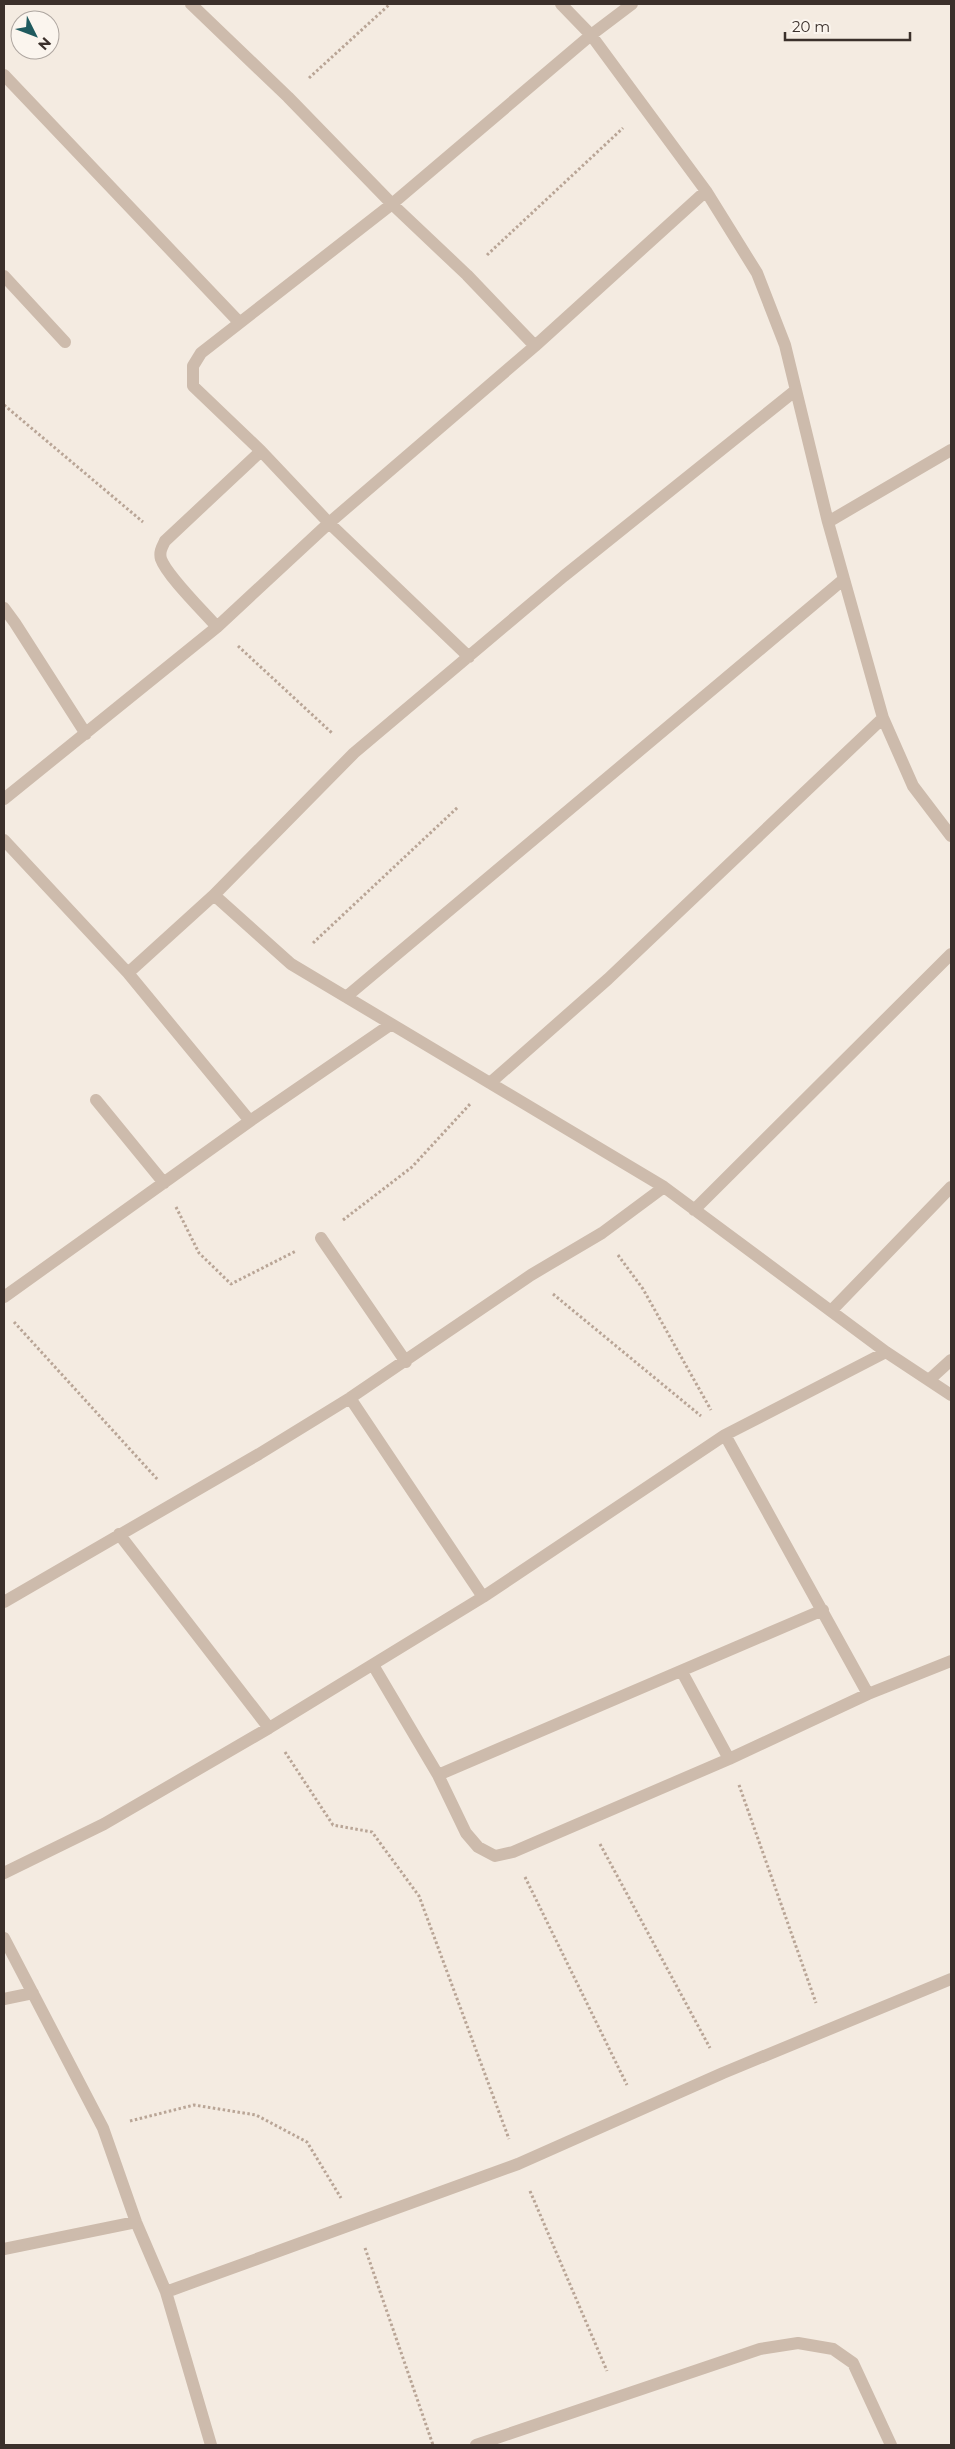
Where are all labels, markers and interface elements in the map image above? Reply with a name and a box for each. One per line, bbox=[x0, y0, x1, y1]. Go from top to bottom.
north arrow bbox=[10, 10, 60, 60]
scale bar bbox=[785, 10, 910, 42]
text: 20 m bbox=[792, 17, 830, 36]
text: N bbox=[34, 33, 55, 54]

